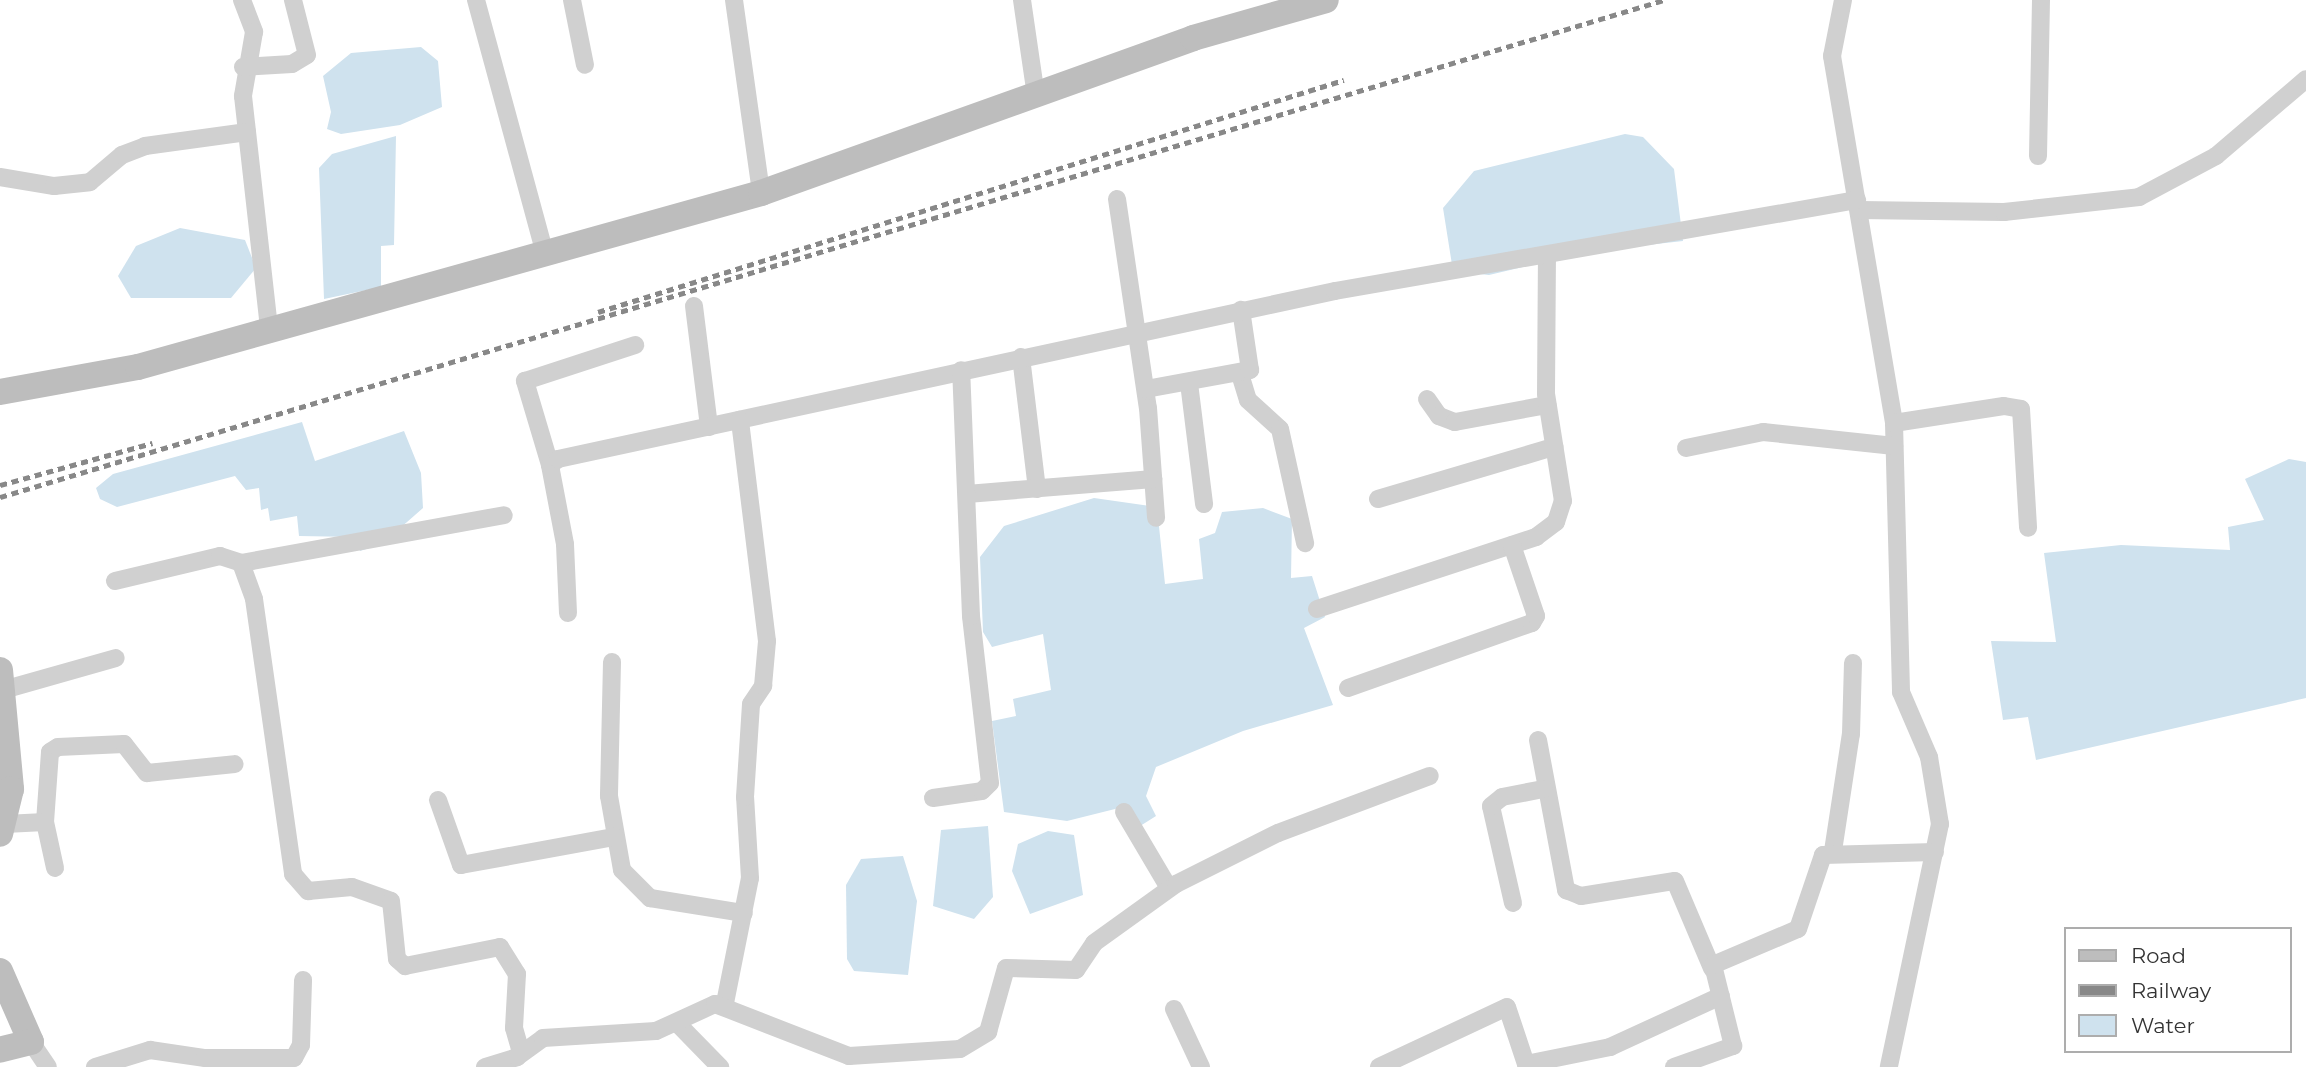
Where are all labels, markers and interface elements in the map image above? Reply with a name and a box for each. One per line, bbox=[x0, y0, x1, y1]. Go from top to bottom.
legend bbox=[2064, 927, 2292, 1053]
text: Road bbox=[2131, 943, 2186, 968]
text: Railway bbox=[2131, 978, 2211, 1003]
text: Water bbox=[2131, 1013, 2195, 1038]

